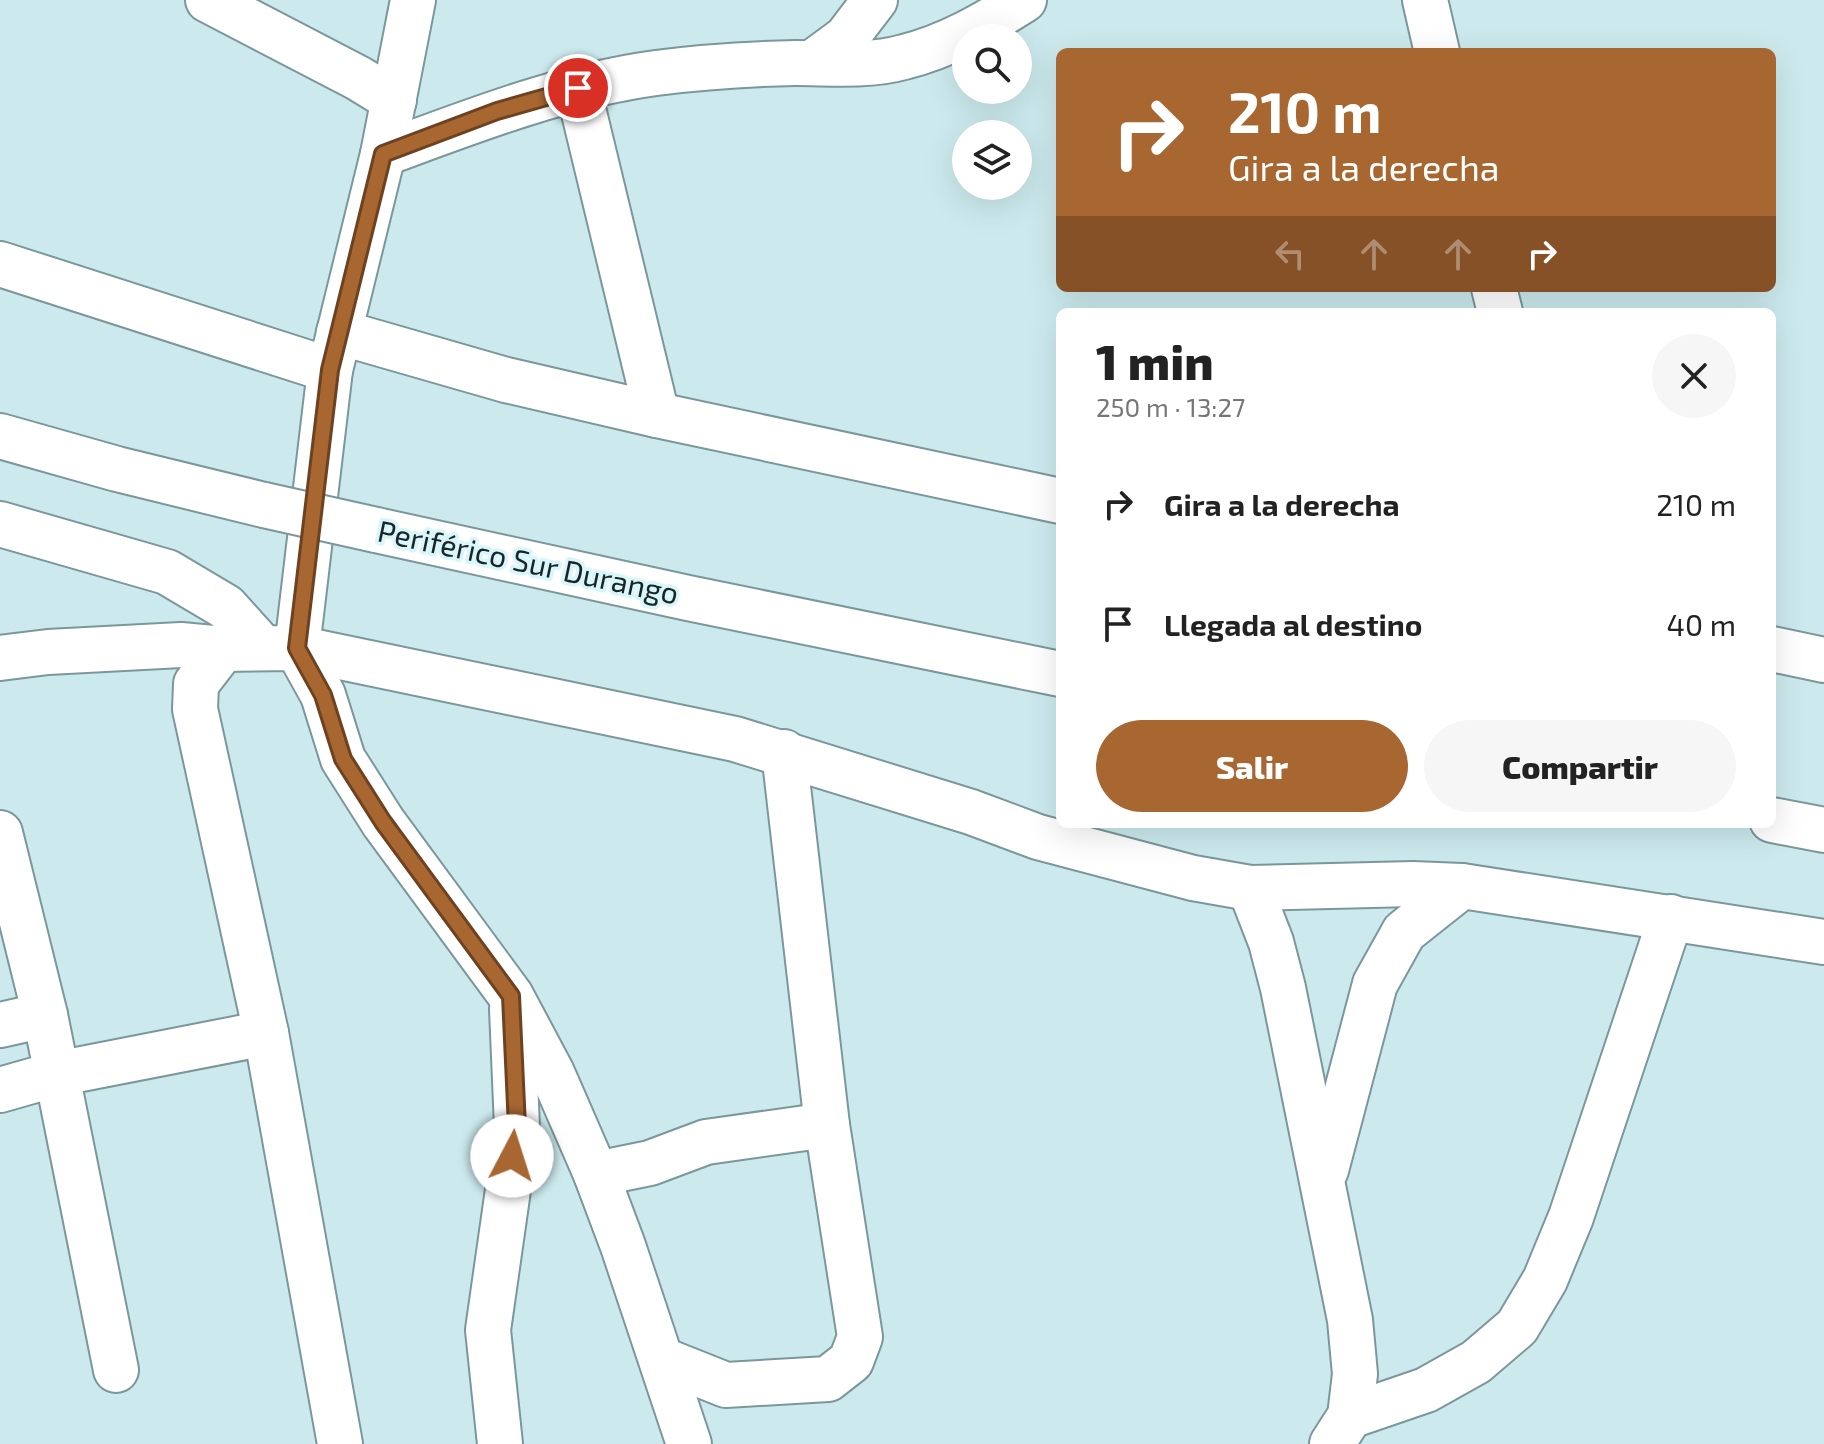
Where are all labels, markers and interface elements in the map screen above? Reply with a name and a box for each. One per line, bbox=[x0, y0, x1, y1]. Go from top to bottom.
map controls bbox=[952, 24, 1032, 200]
button: search bbox=[952, 24, 1032, 104]
pin bbox=[544, 54, 612, 122]
icon: arrive bbox=[556, 66, 600, 110]
text: 210 m bbox=[1228, 77, 1382, 144]
icon: right bbox=[1096, 80, 1200, 184]
button: layers bbox=[952, 120, 1032, 200]
text: Gira a la derecha bbox=[1228, 145, 1500, 188]
icon: left bbox=[1268, 232, 1312, 276]
icon: ahead bbox=[1352, 232, 1396, 276]
icon: ahead bbox=[1436, 232, 1480, 276]
icon: right bbox=[1520, 232, 1564, 276]
text: 1 min bbox=[1096, 332, 1214, 390]
button: close bbox=[1652, 334, 1736, 418]
text: 250 m · 13:27 bbox=[1096, 391, 1245, 422]
icon: right bbox=[1096, 482, 1140, 526]
text: Gira a la derecha bbox=[1164, 486, 1400, 522]
text: 210 m bbox=[1656, 486, 1736, 522]
street label: Periférico Sur Durango bbox=[375, 512, 682, 611]
icon: arrive bbox=[1096, 602, 1140, 646]
text: Llegada al destino bbox=[1164, 606, 1423, 642]
text: 40 m bbox=[1666, 606, 1736, 642]
button: Salir bbox=[1096, 720, 1408, 812]
button: Compartir bbox=[1424, 720, 1736, 812]
position arrow bbox=[470, 1114, 554, 1198]

